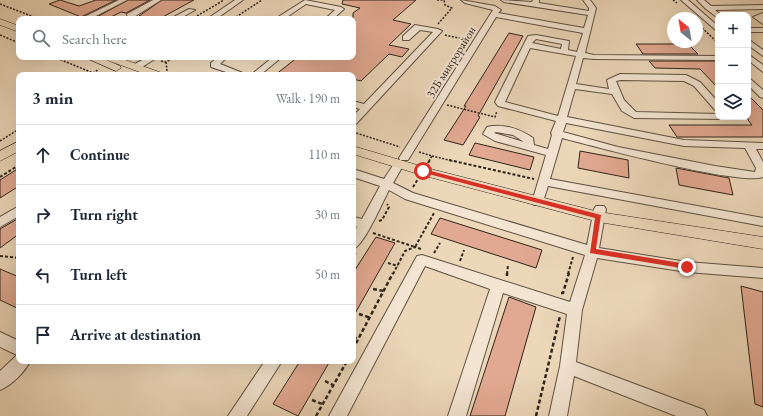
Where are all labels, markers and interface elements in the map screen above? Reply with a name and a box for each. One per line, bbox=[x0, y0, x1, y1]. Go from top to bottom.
north arrow bbox=[667, 12, 703, 48]
map controls bbox=[715, 12, 751, 120]
button: + bbox=[715, 12, 751, 48]
search box bbox=[16, 16, 356, 60]
street label: 32Б микрорайон bbox=[422, 23, 480, 101]
icon: search bbox=[30, 27, 52, 49]
text: Search here bbox=[62, 29, 127, 48]
button: − bbox=[715, 48, 751, 84]
button: layers bbox=[715, 84, 751, 120]
text: 3 min bbox=[32, 87, 73, 109]
text: Walk · 190 m bbox=[276, 90, 340, 107]
icon: ahead bbox=[32, 144, 54, 166]
text: Continue bbox=[70, 145, 130, 164]
text: 110 m bbox=[309, 146, 340, 163]
route start bbox=[414, 162, 432, 180]
icon: right bbox=[32, 204, 54, 226]
text: Turn right bbox=[70, 205, 138, 224]
text: 30 m bbox=[315, 206, 340, 223]
route end bbox=[678, 258, 696, 276]
icon: left bbox=[32, 264, 54, 286]
text: Turn left bbox=[70, 265, 127, 284]
text: 50 m bbox=[315, 266, 340, 283]
icon: arrive bbox=[32, 324, 54, 346]
text: Arrive at destination bbox=[70, 325, 201, 344]

